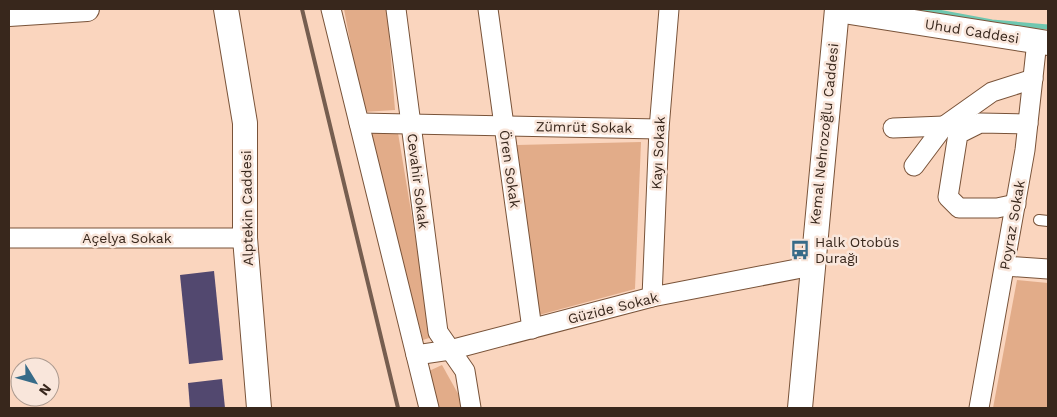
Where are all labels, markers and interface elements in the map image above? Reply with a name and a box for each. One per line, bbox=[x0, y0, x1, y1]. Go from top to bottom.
street label: Uhud Caddesi bbox=[924, 16, 1020, 46]
street label: Kemal Nehrozoğlu Caddesi bbox=[807, 42, 841, 226]
street label: Kayı Sokak bbox=[648, 116, 668, 190]
street label: Zümrüt Sokak bbox=[536, 118, 632, 136]
street label: Ören Sokak bbox=[497, 129, 523, 209]
street label: Cevahir Sokak bbox=[404, 132, 432, 230]
street label: Alptekin Caddesi bbox=[238, 150, 256, 266]
street label: Poyraz Sokak bbox=[996, 179, 1028, 271]
street label: Açelya Sokak bbox=[82, 230, 172, 246]
place label: Halk Otobüs Durağı bbox=[815, 234, 899, 266]
bus stop icon: Halk Otobüs Durağı bbox=[789, 239, 811, 261]
street label: Güzide Sokak bbox=[566, 289, 660, 327]
north arrow bbox=[10, 357, 60, 407]
text: N bbox=[36, 381, 55, 399]

